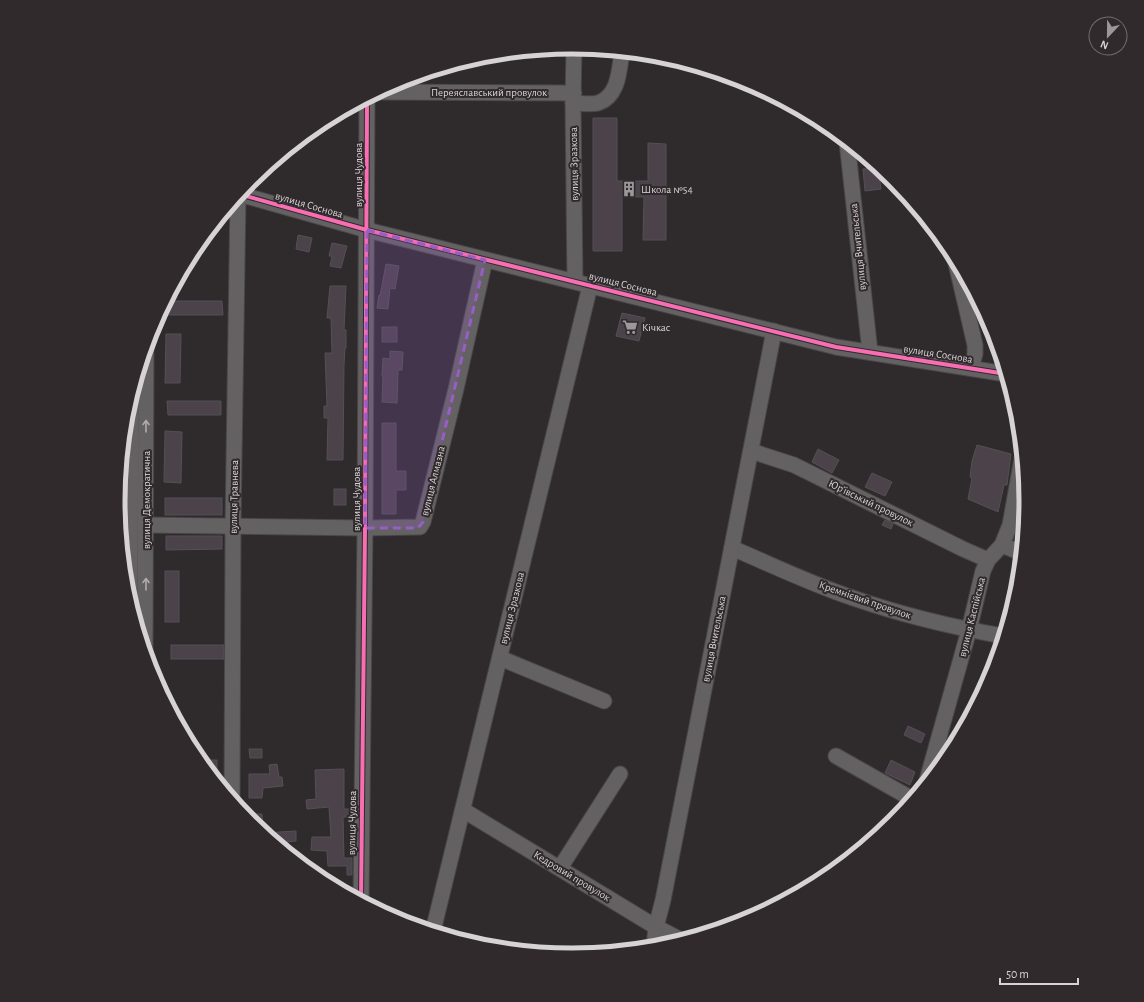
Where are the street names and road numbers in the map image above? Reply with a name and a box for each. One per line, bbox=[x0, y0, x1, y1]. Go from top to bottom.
street label: Переяславський провулок bbox=[431, 87, 547, 98]
street label: вулиця Зразкова bbox=[568, 127, 580, 201]
street label: вулиця Чудова bbox=[353, 143, 364, 207]
street label: вулиця Соснова bbox=[274, 190, 344, 220]
street label: вулиця Вчительська bbox=[848, 203, 868, 291]
street label: вулиця Соснова bbox=[588, 270, 658, 298]
street label: вулиця Соснова bbox=[903, 343, 973, 365]
street label: вулиця Алмазна bbox=[419, 445, 447, 517]
street label: вулиця Демократична bbox=[141, 451, 152, 549]
street label: вулиця Травнева bbox=[228, 460, 240, 534]
street label: вулиця Чудова bbox=[351, 467, 362, 531]
street label: Юр’ївський провулок bbox=[827, 478, 915, 528]
street label: вулиця Зразкова bbox=[498, 571, 526, 645]
street label: вулиця Каспійська bbox=[957, 576, 987, 658]
street label: Кремнієвий провулок bbox=[818, 579, 912, 621]
street label: вулиця Вчительська bbox=[700, 595, 728, 683]
street label: вулиця Чудова bbox=[346, 791, 358, 855]
street label: Кедровий провулок bbox=[532, 849, 612, 903]

